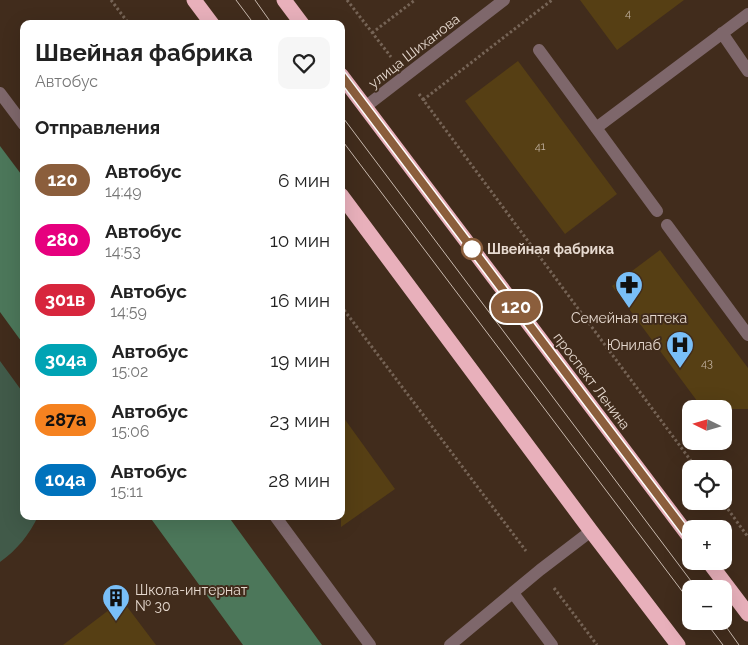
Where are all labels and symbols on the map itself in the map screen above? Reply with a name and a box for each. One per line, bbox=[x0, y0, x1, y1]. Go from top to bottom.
house number: 4 bbox=[625, 7, 631, 20]
street label: улица Шиханова bbox=[365, 11, 463, 91]
house number: 41 bbox=[535, 140, 546, 153]
marker: Швейная фабрика bbox=[461, 238, 483, 260]
place label: Швейная фабрика bbox=[487, 241, 614, 257]
pharmacy icon: Семейная аптека bbox=[614, 270, 644, 309]
line badge: 120 bbox=[487, 291, 545, 323]
place label: Семейная аптека bbox=[571, 310, 687, 326]
street label: проспект Ленина bbox=[550, 329, 634, 433]
hospital icon: Юнилаб bbox=[665, 330, 695, 369]
place label: Юнилаб bbox=[607, 337, 661, 353]
house number: 43 bbox=[701, 357, 713, 370]
north arrow bbox=[682, 400, 732, 450]
place label: Школа-интернат № 30 bbox=[135, 582, 248, 614]
building icon: Школа-интернат № 30 bbox=[101, 583, 131, 622]

